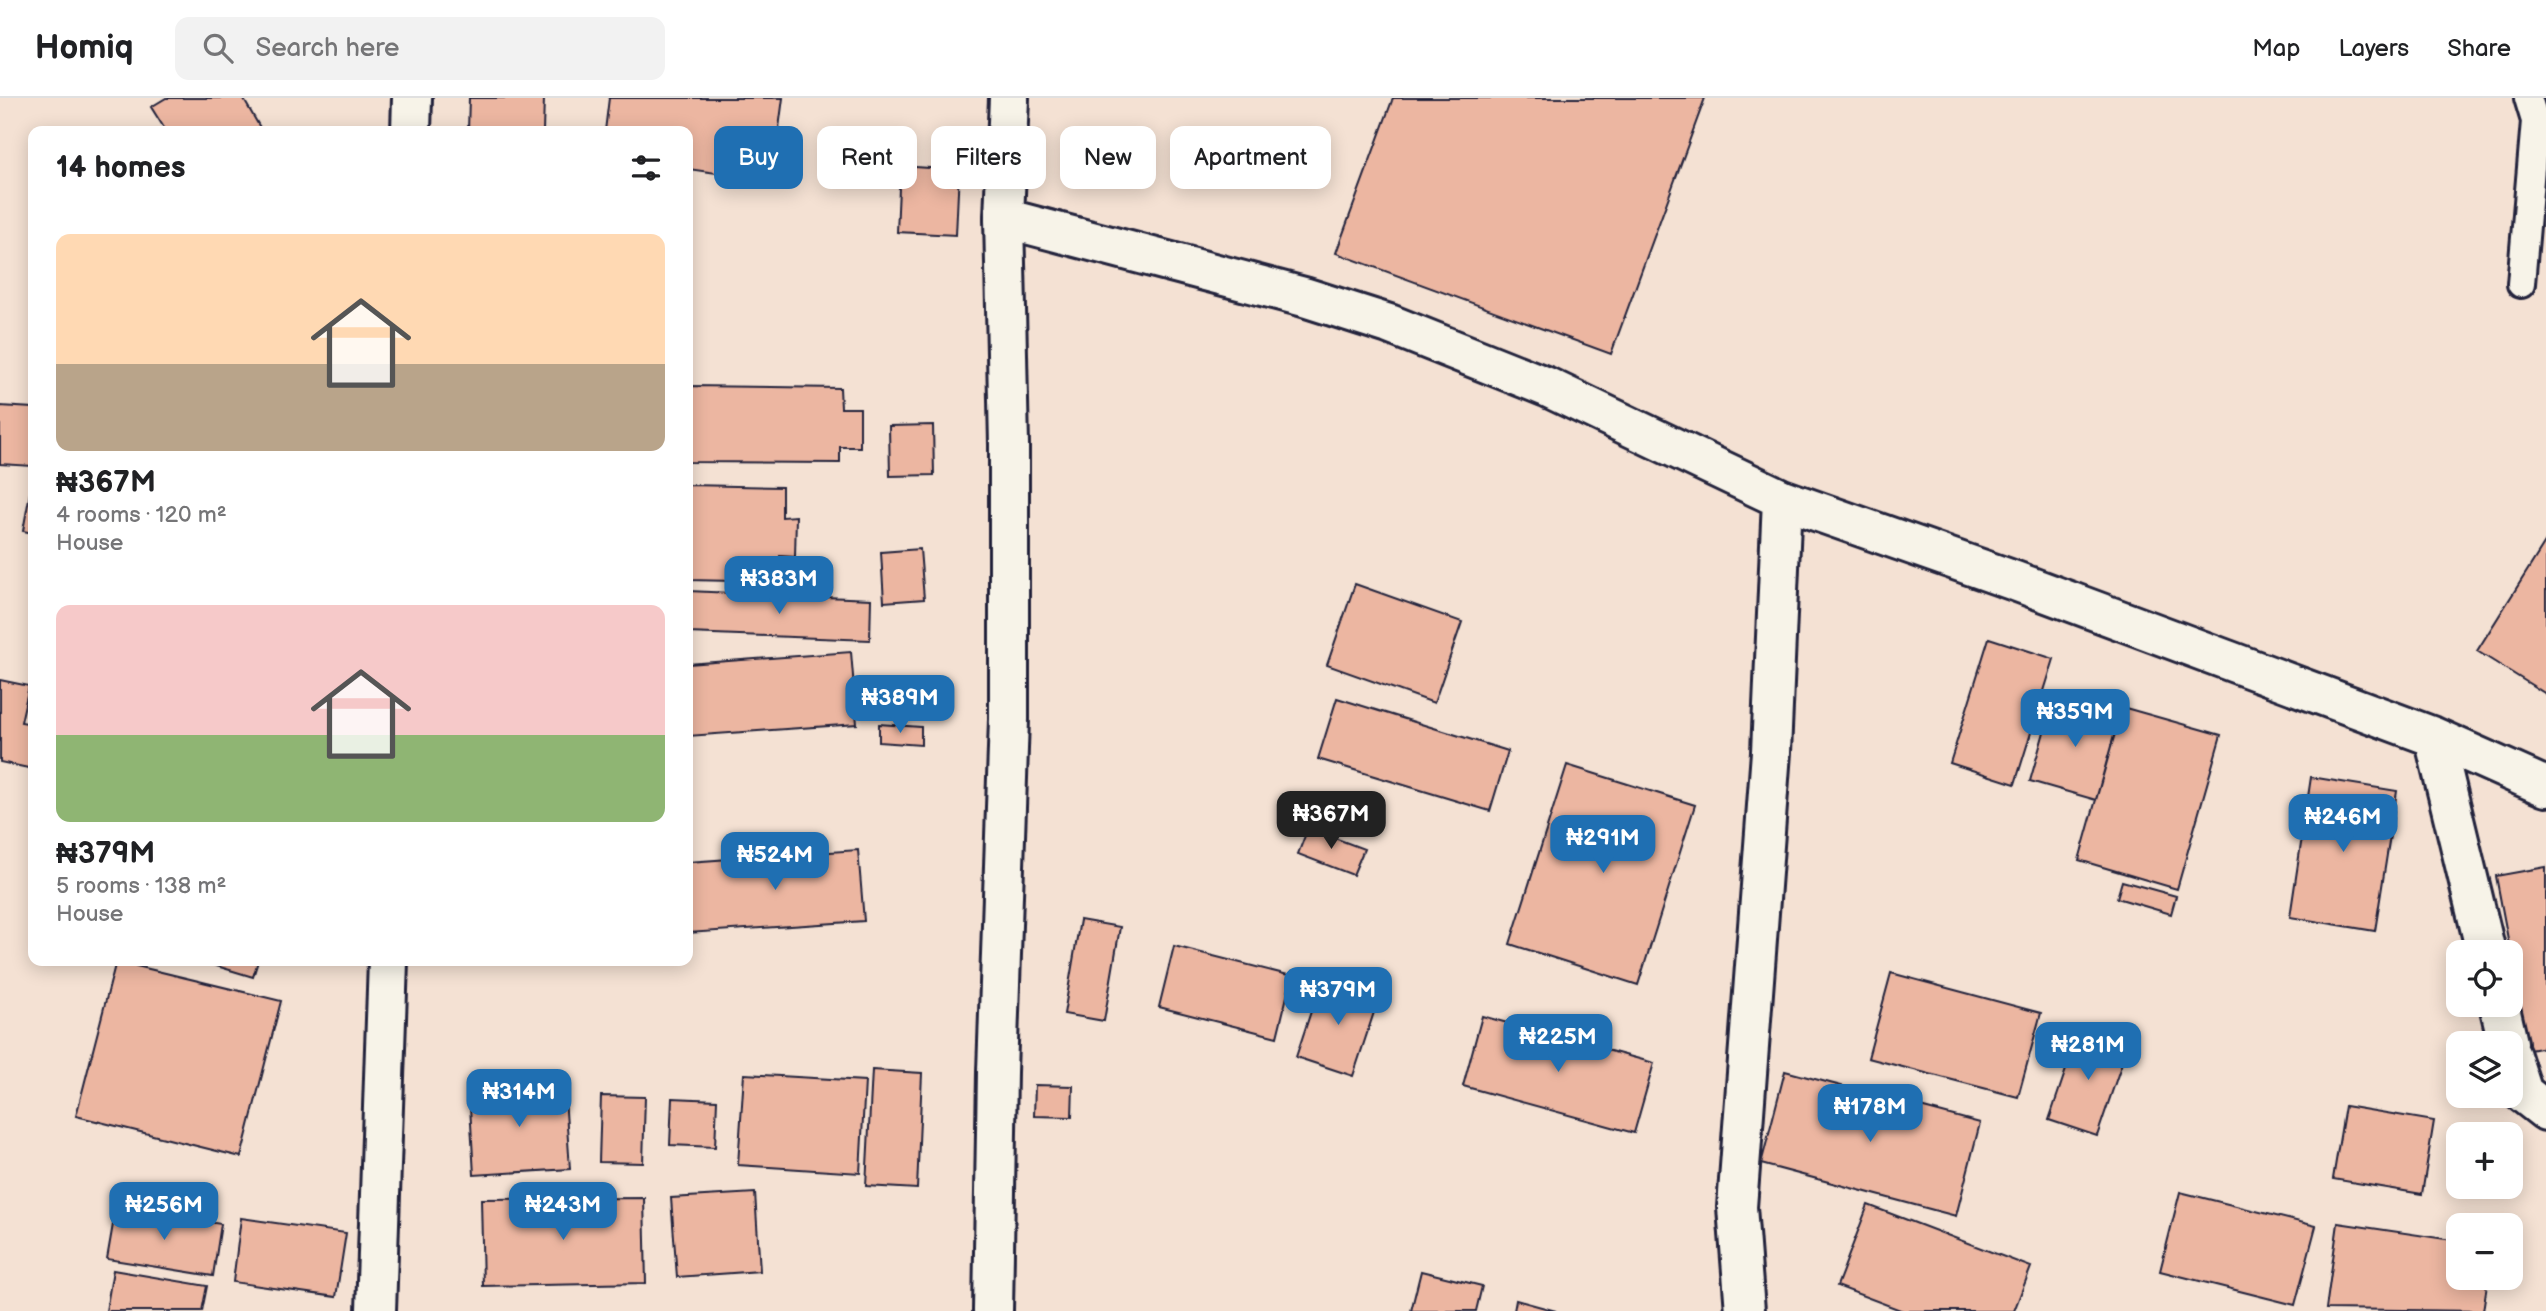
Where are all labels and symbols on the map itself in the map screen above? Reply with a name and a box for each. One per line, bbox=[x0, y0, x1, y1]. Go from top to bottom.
pin: ₦383M bbox=[730, 556, 828, 616]
pin: ₦389M bbox=[851, 676, 949, 735]
pin: ₦359M bbox=[2026, 690, 2124, 749]
pin: ₦367M bbox=[1282, 792, 1380, 851]
pin: ₦246M bbox=[2294, 794, 2392, 854]
pin: ₦291M bbox=[1554, 816, 1652, 875]
pin: ₦524M bbox=[726, 832, 824, 892]
pin: ₦379M bbox=[1289, 968, 1387, 1027]
pin: ₦225M bbox=[1509, 1014, 1607, 1074]
pin: ₦281M bbox=[2039, 1023, 2137, 1082]
pin: ₦314M bbox=[470, 1070, 568, 1129]
pin: ₦178M bbox=[1821, 1084, 1919, 1144]
pin: ₦256M bbox=[115, 1182, 213, 1242]
pin: ₦243M bbox=[514, 1182, 612, 1242]

